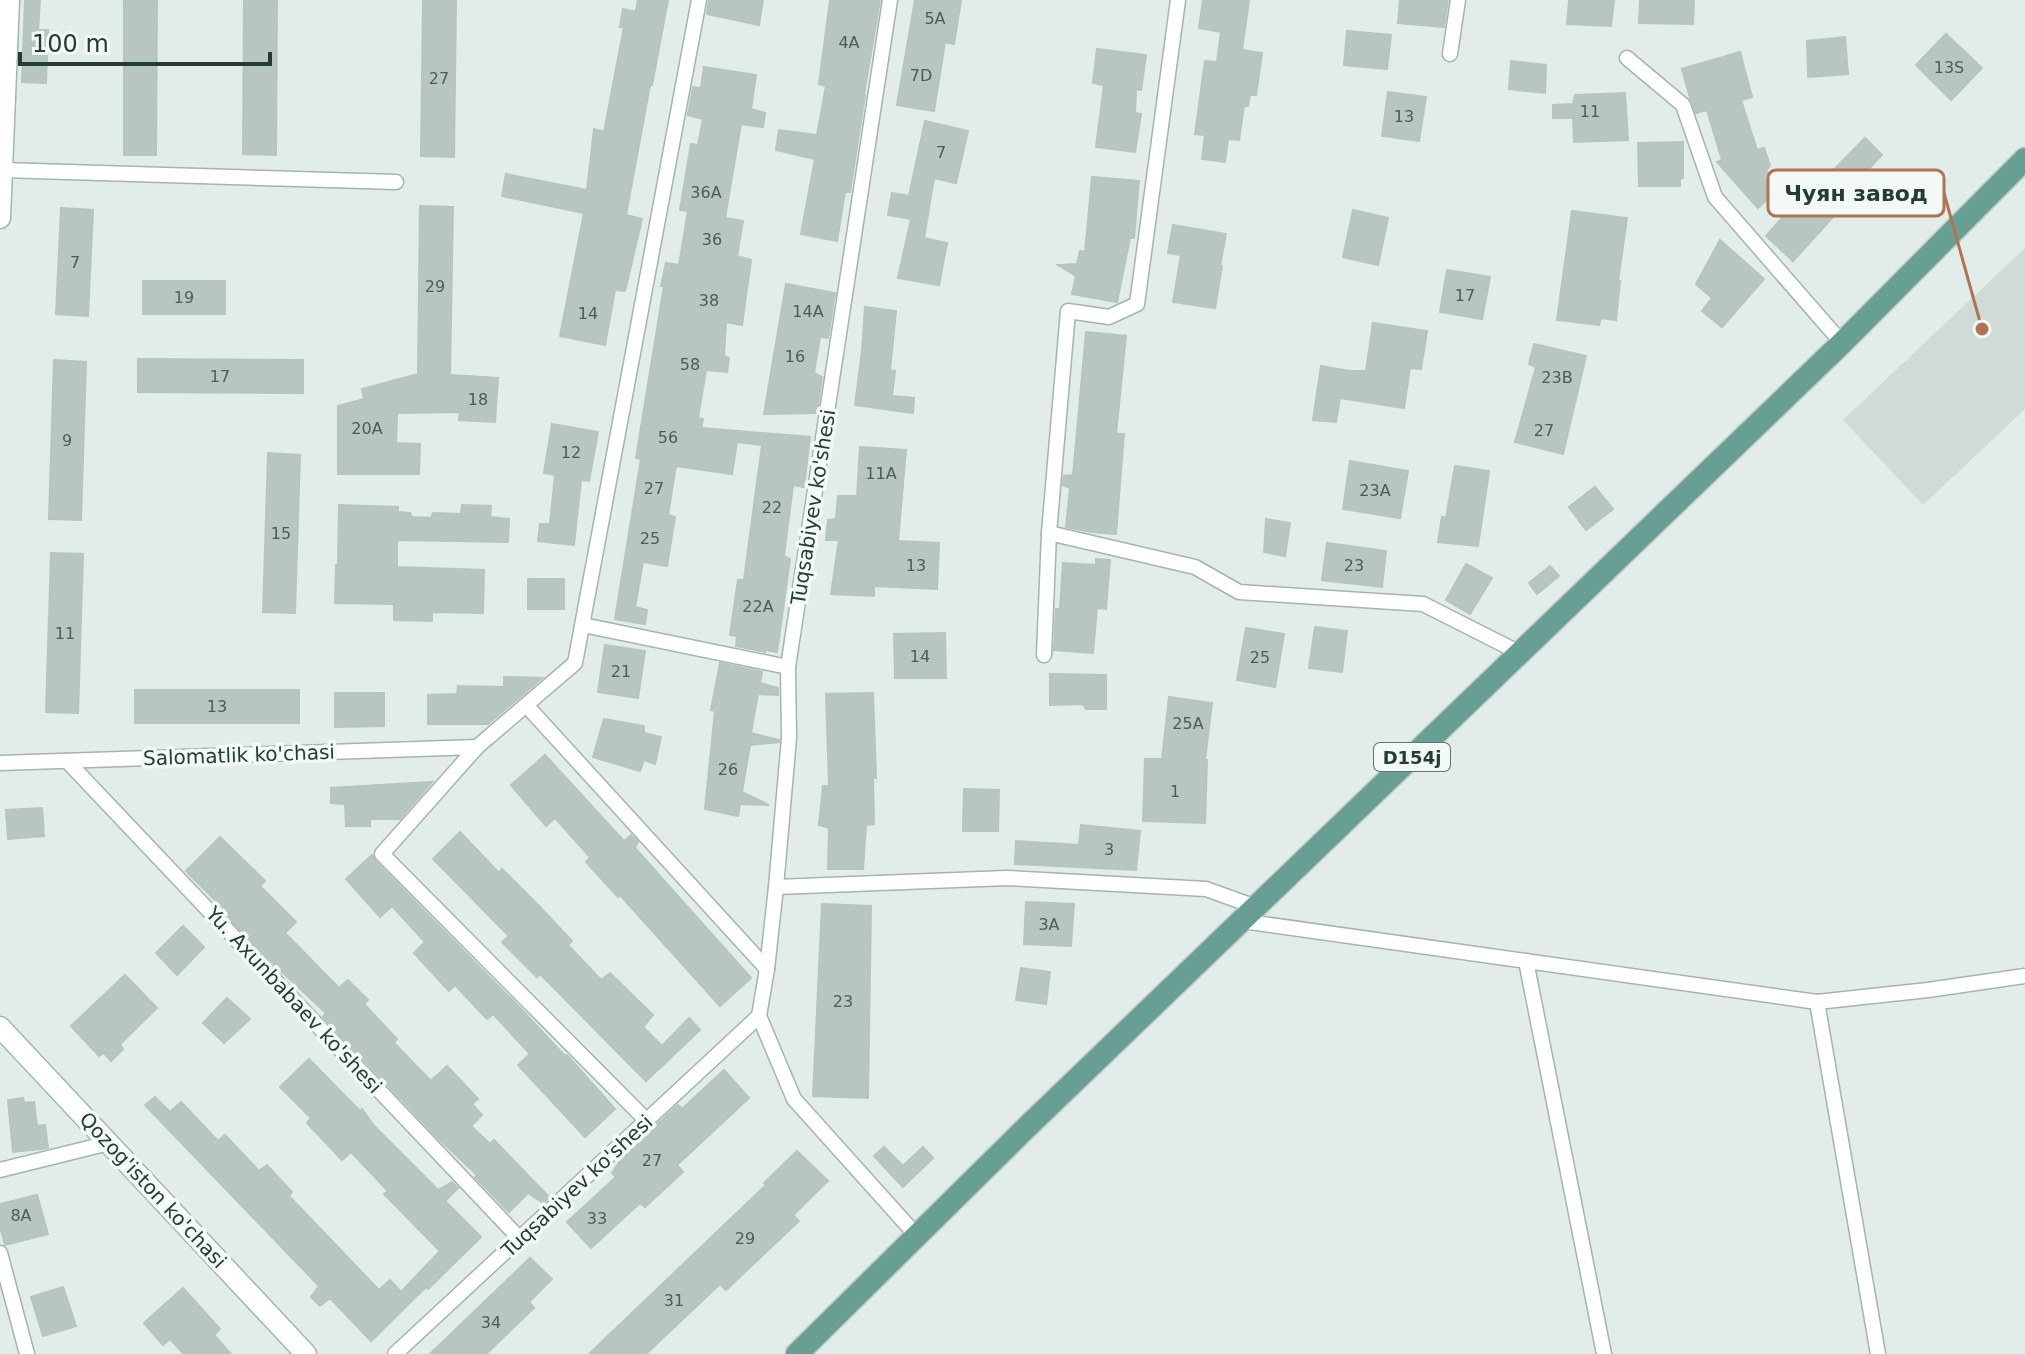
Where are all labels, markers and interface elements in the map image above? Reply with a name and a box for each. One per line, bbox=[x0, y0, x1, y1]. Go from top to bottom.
house number: 5A bbox=[924, 9, 946, 28]
scale bar bbox=[20, 16, 270, 66]
text: 100 m bbox=[32, 30, 109, 58]
house number: 4A bbox=[838, 33, 860, 52]
house number: 13S bbox=[1934, 58, 1964, 77]
house number: 7D bbox=[910, 66, 932, 85]
house number: 27 bbox=[429, 69, 449, 88]
house number: 11 bbox=[1580, 102, 1600, 121]
house number: 13 bbox=[1394, 107, 1414, 126]
house number: 7 bbox=[936, 143, 946, 162]
callout: Чуян завод bbox=[1768, 170, 1944, 216]
text: Чуян завод bbox=[1784, 181, 1928, 206]
house number: 36A bbox=[690, 183, 722, 202]
house number: 36 bbox=[702, 230, 722, 249]
house number: 7 bbox=[70, 253, 80, 272]
house number: 29 bbox=[425, 277, 445, 296]
house number: 17 bbox=[1455, 286, 1475, 305]
house number: 19 bbox=[174, 288, 194, 307]
house number: 38 bbox=[699, 291, 719, 310]
house number: 14A bbox=[792, 302, 824, 321]
house number: 14 bbox=[578, 304, 598, 323]
house number: 16 bbox=[785, 347, 805, 366]
house number: 58 bbox=[680, 355, 700, 374]
house number: 17 bbox=[210, 367, 230, 386]
house number: 23B bbox=[1541, 368, 1573, 387]
house number: 18 bbox=[468, 390, 488, 409]
street label: Tuqsabiyev ko'shesi bbox=[786, 407, 840, 608]
house number: 20A bbox=[351, 419, 383, 438]
house number: 27 bbox=[1534, 421, 1554, 440]
house number: 56 bbox=[658, 428, 678, 447]
house number: 9 bbox=[62, 431, 72, 450]
house number: 12 bbox=[561, 443, 581, 462]
house number: 11A bbox=[865, 464, 897, 483]
house number: 27 bbox=[644, 479, 664, 498]
house number: 23A bbox=[1359, 481, 1391, 500]
house number: 22 bbox=[762, 498, 782, 517]
house number: 15 bbox=[271, 524, 291, 543]
house number: 25 bbox=[640, 529, 660, 548]
house number: 13 bbox=[906, 556, 926, 575]
house number: 23 bbox=[1344, 556, 1364, 575]
house number: 22A bbox=[742, 597, 774, 616]
house number: 11 bbox=[55, 624, 75, 643]
house number: 14 bbox=[910, 647, 930, 666]
house number: 25 bbox=[1250, 648, 1270, 667]
house number: 21 bbox=[611, 662, 631, 681]
house number: 13 bbox=[207, 697, 227, 716]
house number: 25A bbox=[1172, 714, 1204, 733]
street label: Salomatlik ko'chasi bbox=[143, 740, 335, 770]
road number: D154j bbox=[1374, 743, 1450, 771]
house number: 26 bbox=[718, 760, 738, 779]
house number: 1 bbox=[1170, 782, 1180, 801]
house number: 3 bbox=[1104, 840, 1114, 859]
street label: Yu. Axunbabaev ko'shesi bbox=[200, 901, 387, 1098]
house number: 3A bbox=[1038, 915, 1060, 934]
house number: 23 bbox=[833, 992, 853, 1011]
street label: Qozog'iston ko'chasi bbox=[74, 1107, 232, 1273]
street label: Tuqsabiyev ko'shesi bbox=[496, 1110, 658, 1263]
house number: 27 bbox=[642, 1151, 662, 1170]
house number: 8A bbox=[10, 1206, 32, 1225]
house number: 33 bbox=[587, 1209, 607, 1228]
house number: 29 bbox=[735, 1229, 755, 1248]
house number: 31 bbox=[664, 1291, 684, 1310]
house number: 34 bbox=[481, 1313, 501, 1332]

